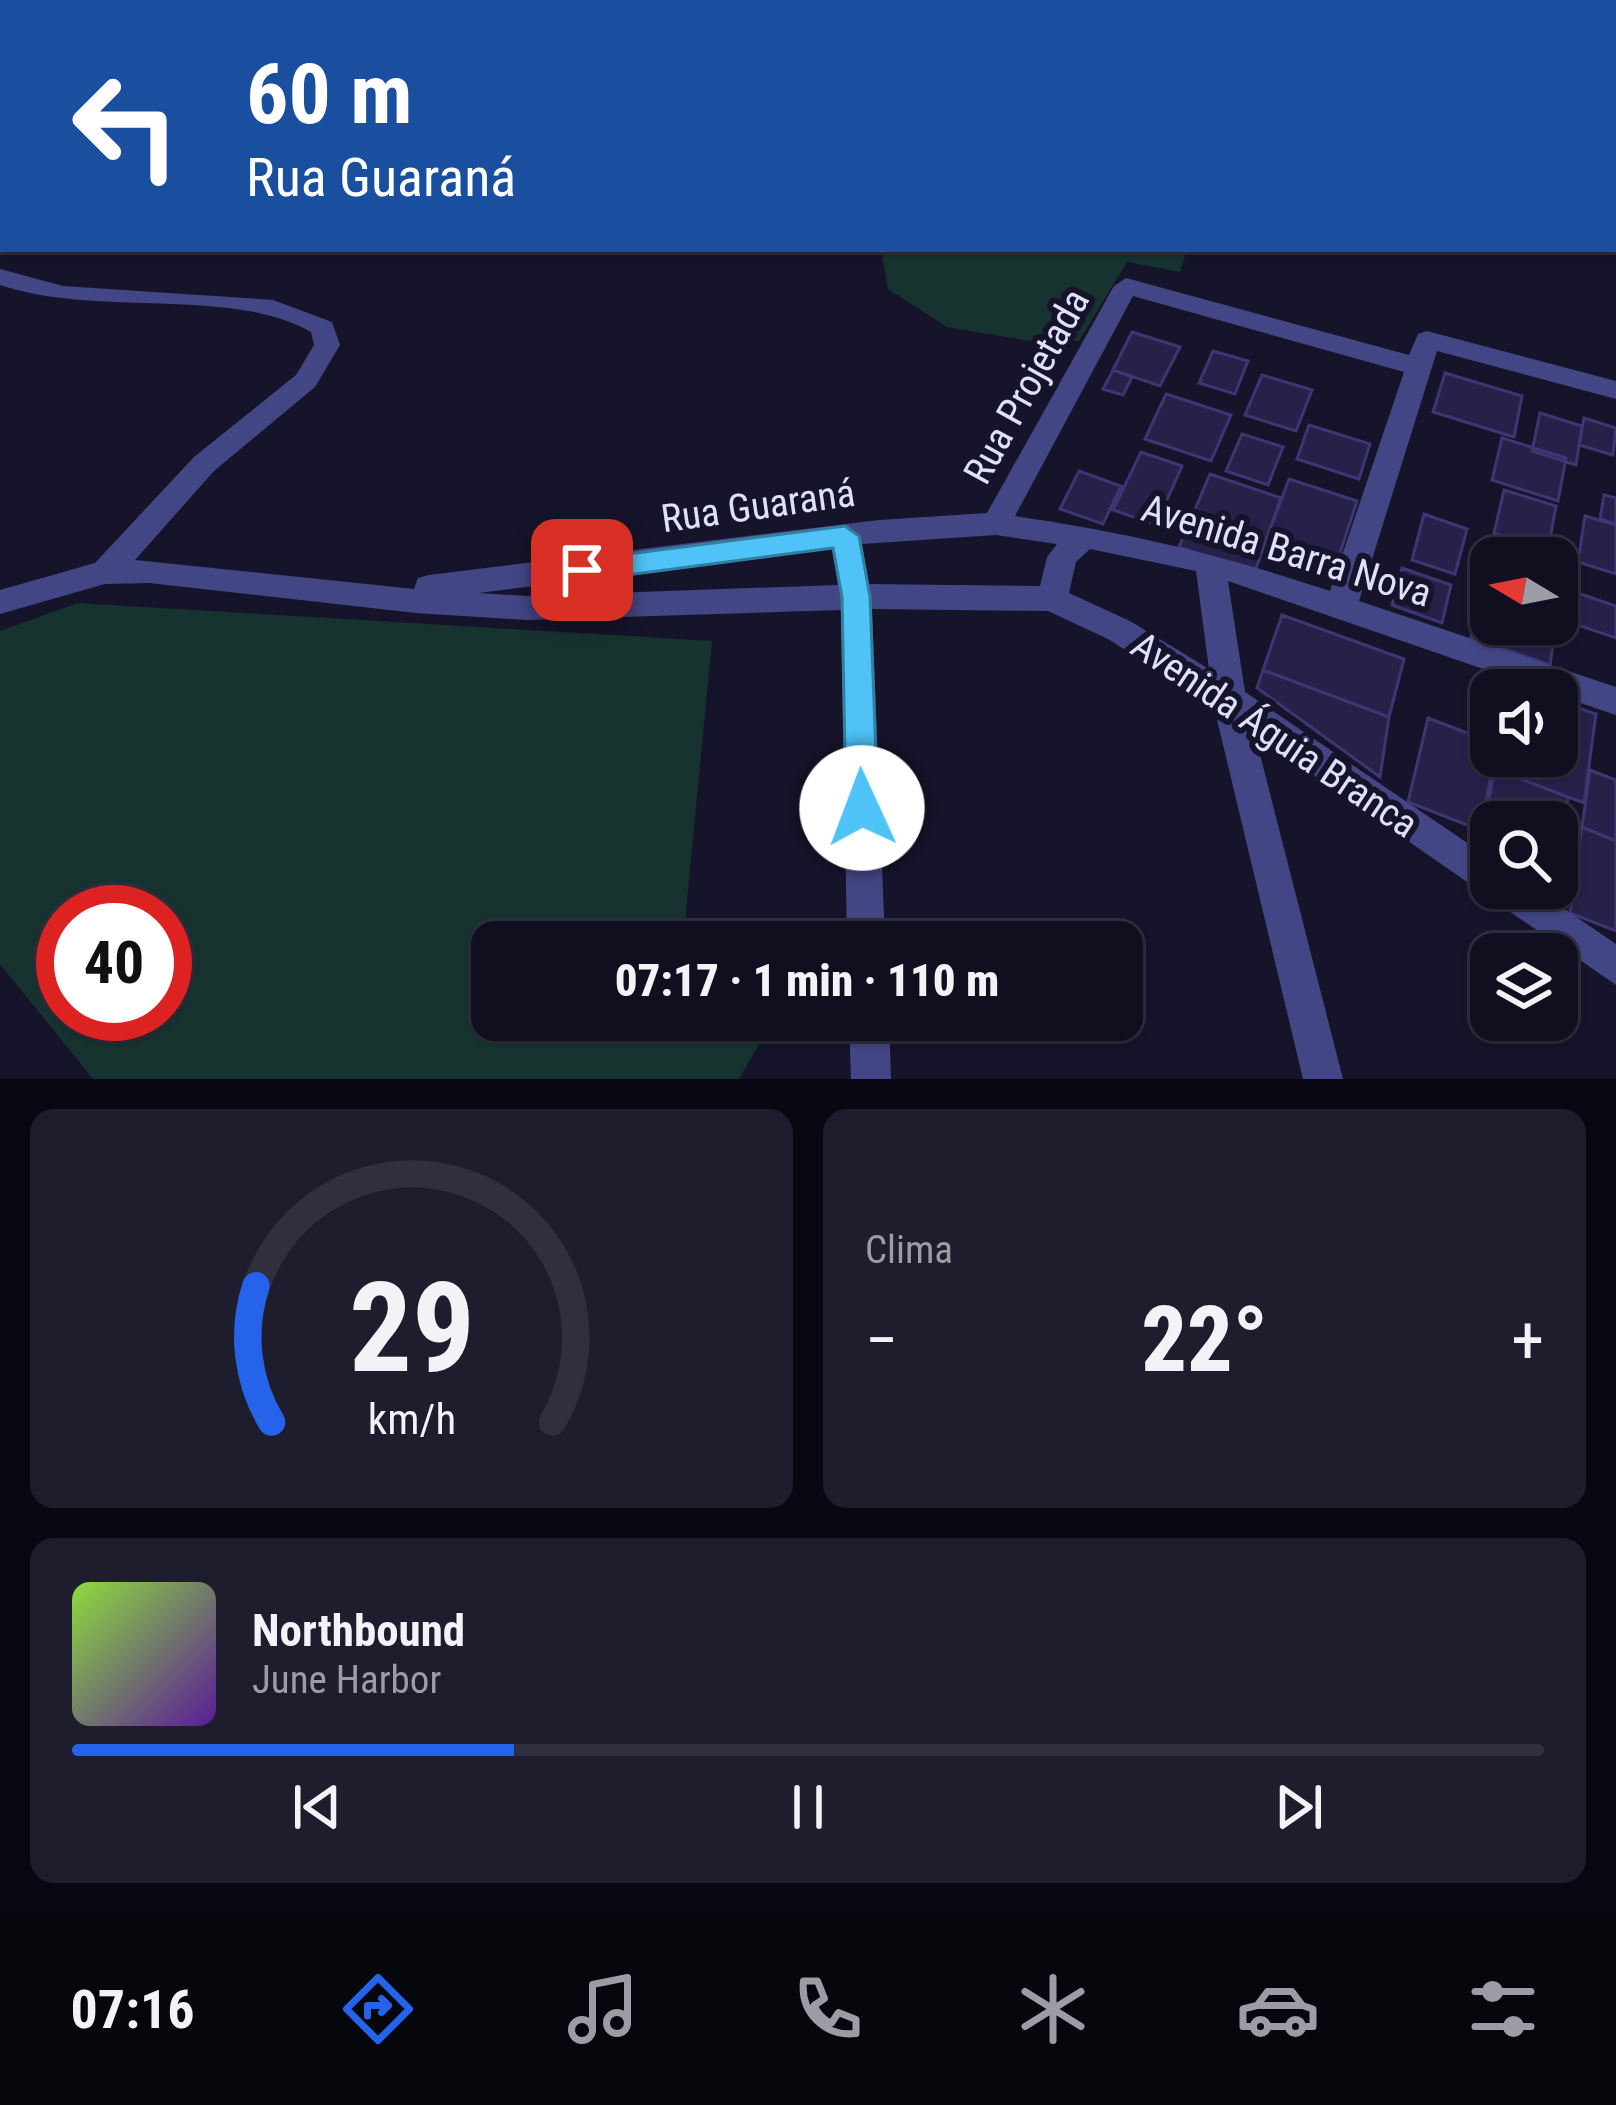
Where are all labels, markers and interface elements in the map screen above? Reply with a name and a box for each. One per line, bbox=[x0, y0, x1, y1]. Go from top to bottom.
text: 60 m bbox=[246, 45, 413, 144]
icon: left bbox=[48, 48, 204, 204]
text: Rua Guaraná bbox=[246, 146, 516, 209]
street label: Rua Projetada bbox=[955, 281, 1099, 492]
street label: Rua Guaraná bbox=[658, 470, 858, 542]
street label: Avenida Barra Nova bbox=[1136, 485, 1437, 617]
pin bbox=[531, 519, 633, 621]
icon: arrive bbox=[549, 537, 615, 603]
north arrow bbox=[1470, 537, 1578, 645]
map controls bbox=[1470, 537, 1578, 1041]
street label: Avenida Águia Branca bbox=[1123, 622, 1426, 848]
button: sound bbox=[1470, 669, 1578, 777]
position arrow bbox=[799, 745, 925, 871]
button: search bbox=[1470, 801, 1578, 909]
speed limit sign: 40 bbox=[36, 885, 192, 1041]
button: layers bbox=[1470, 933, 1578, 1041]
text: 07:17 · 1 min · 110 m bbox=[615, 954, 999, 1007]
text: Clima bbox=[865, 1227, 953, 1273]
text: 29 bbox=[348, 1255, 475, 1401]
text: 22° bbox=[1141, 1288, 1268, 1393]
text: − bbox=[865, 1302, 898, 1379]
text: + bbox=[1511, 1302, 1544, 1379]
text: km/h bbox=[367, 1393, 456, 1443]
text: Northbound bbox=[252, 1604, 465, 1657]
text: June Harbor bbox=[252, 1657, 441, 1703]
icon: previous bbox=[284, 1774, 350, 1840]
icon: pause bbox=[775, 1774, 841, 1840]
icon: next bbox=[1266, 1774, 1332, 1840]
icon: directions bbox=[336, 1967, 420, 2051]
icon: music bbox=[561, 1967, 645, 2051]
icon: phone bbox=[786, 1967, 870, 2051]
icon: climate bbox=[1011, 1967, 1095, 2051]
icon: car bbox=[1236, 1967, 1320, 2051]
icon: filters bbox=[1461, 1967, 1545, 2051]
text: 07:16 bbox=[71, 1978, 195, 2041]

